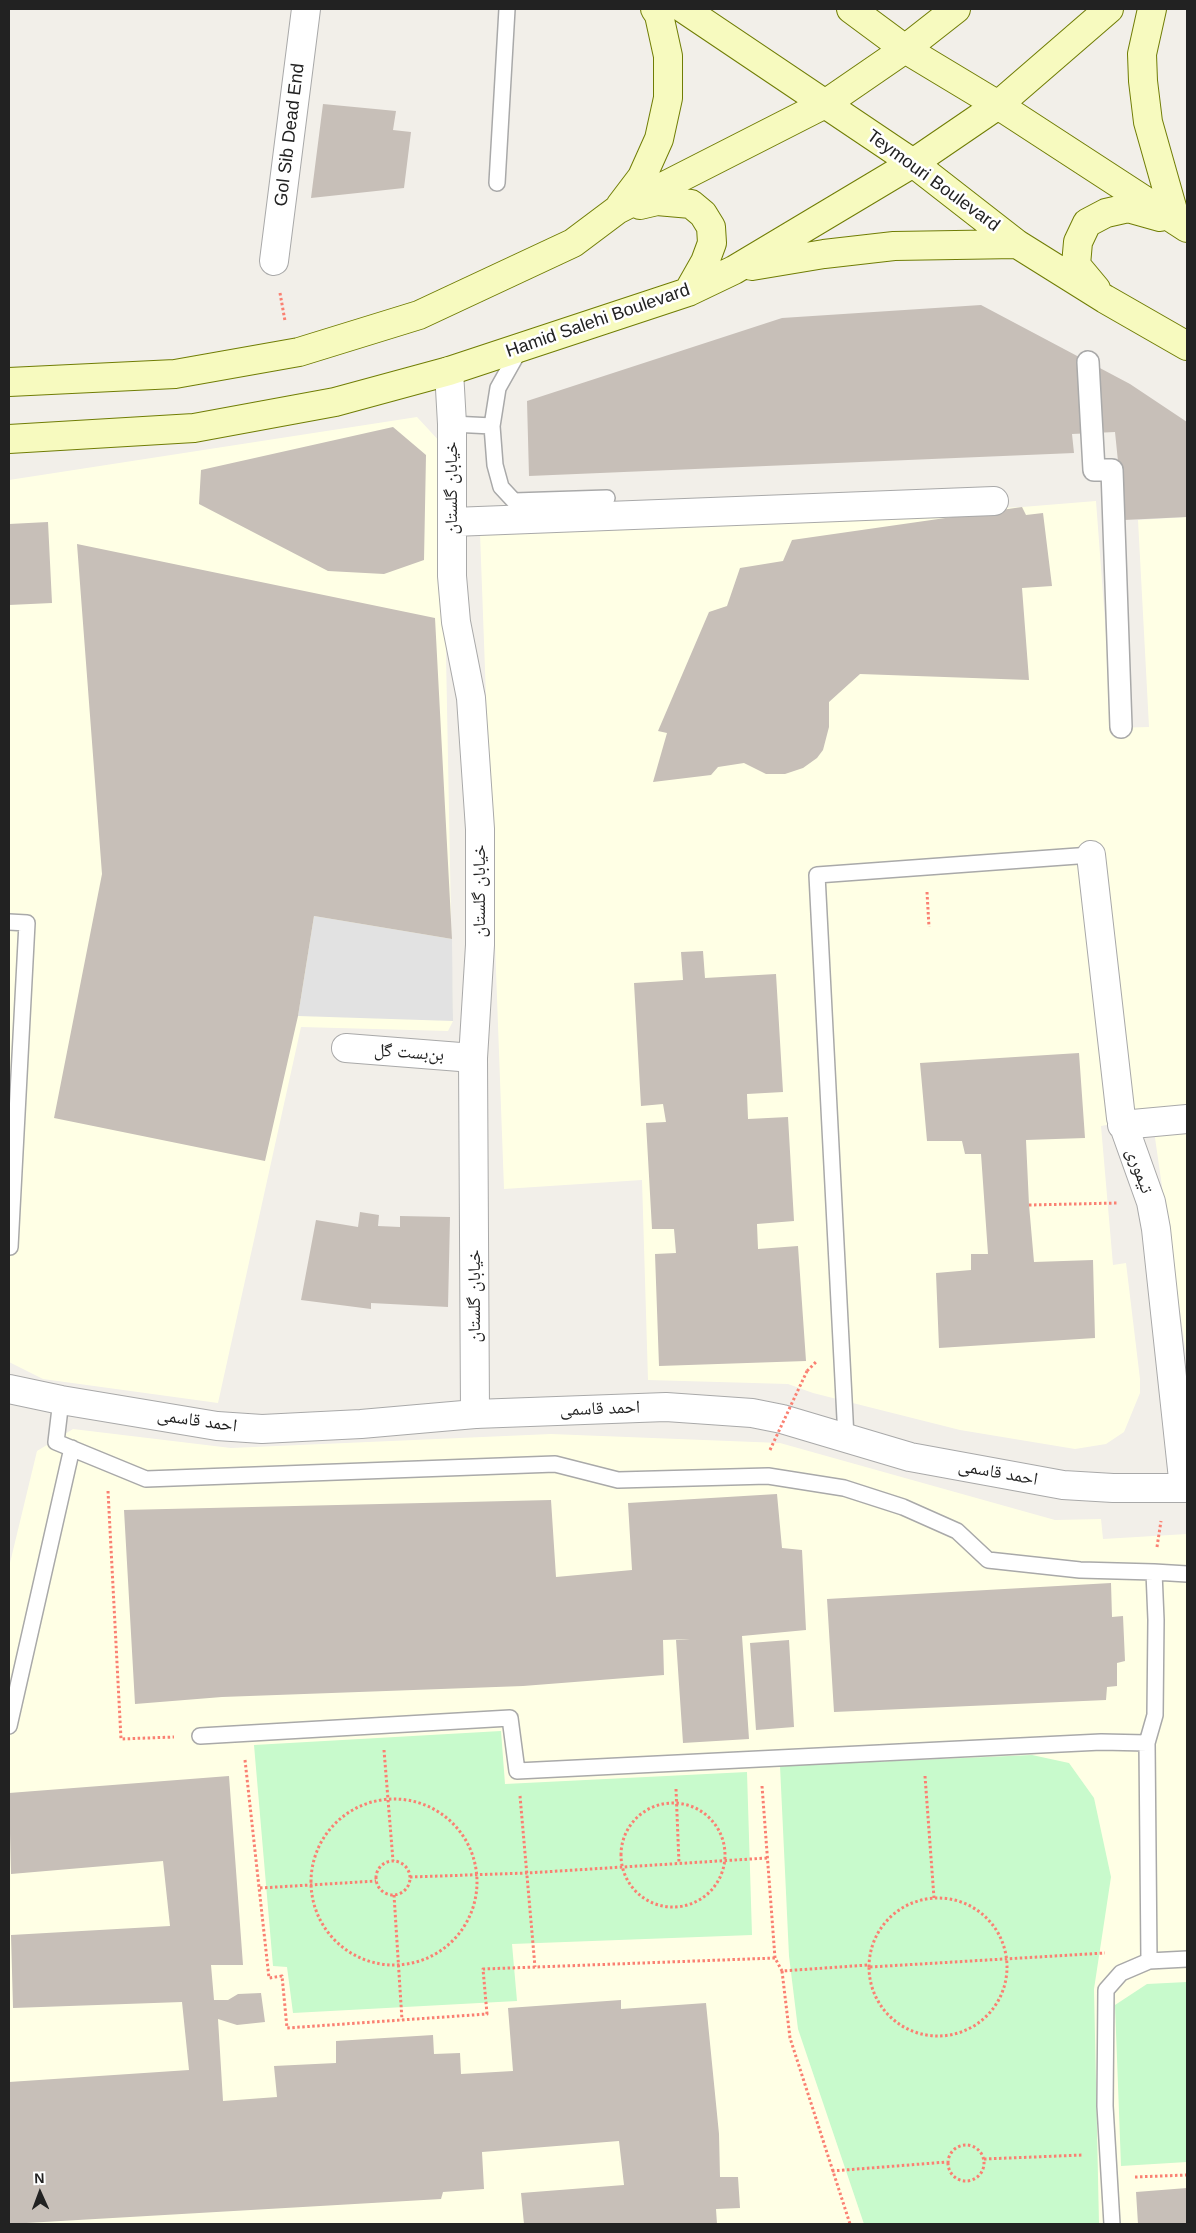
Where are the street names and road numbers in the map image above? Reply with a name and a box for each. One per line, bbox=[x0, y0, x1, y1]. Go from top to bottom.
street label: Gol Sib Dead End bbox=[271, 62, 309, 208]
street label: Teymouri Boulevard bbox=[862, 126, 1004, 236]
street label: Hamid Salehi Boulevard bbox=[503, 279, 693, 363]
street label: خیابان گلستان bbox=[441, 442, 463, 534]
street label: خیابان گلستان bbox=[469, 845, 491, 937]
street label: بن‌‌بست گل bbox=[373, 1040, 445, 1066]
street label: تیموری bbox=[1121, 1145, 1157, 1197]
street label: خیابان گلستان bbox=[464, 1250, 486, 1342]
street label: احمد قاسمی bbox=[559, 1397, 641, 1421]
street label: احمد قاسمی bbox=[156, 1405, 238, 1437]
street label: احمد قاسمی bbox=[957, 1455, 1039, 1491]

